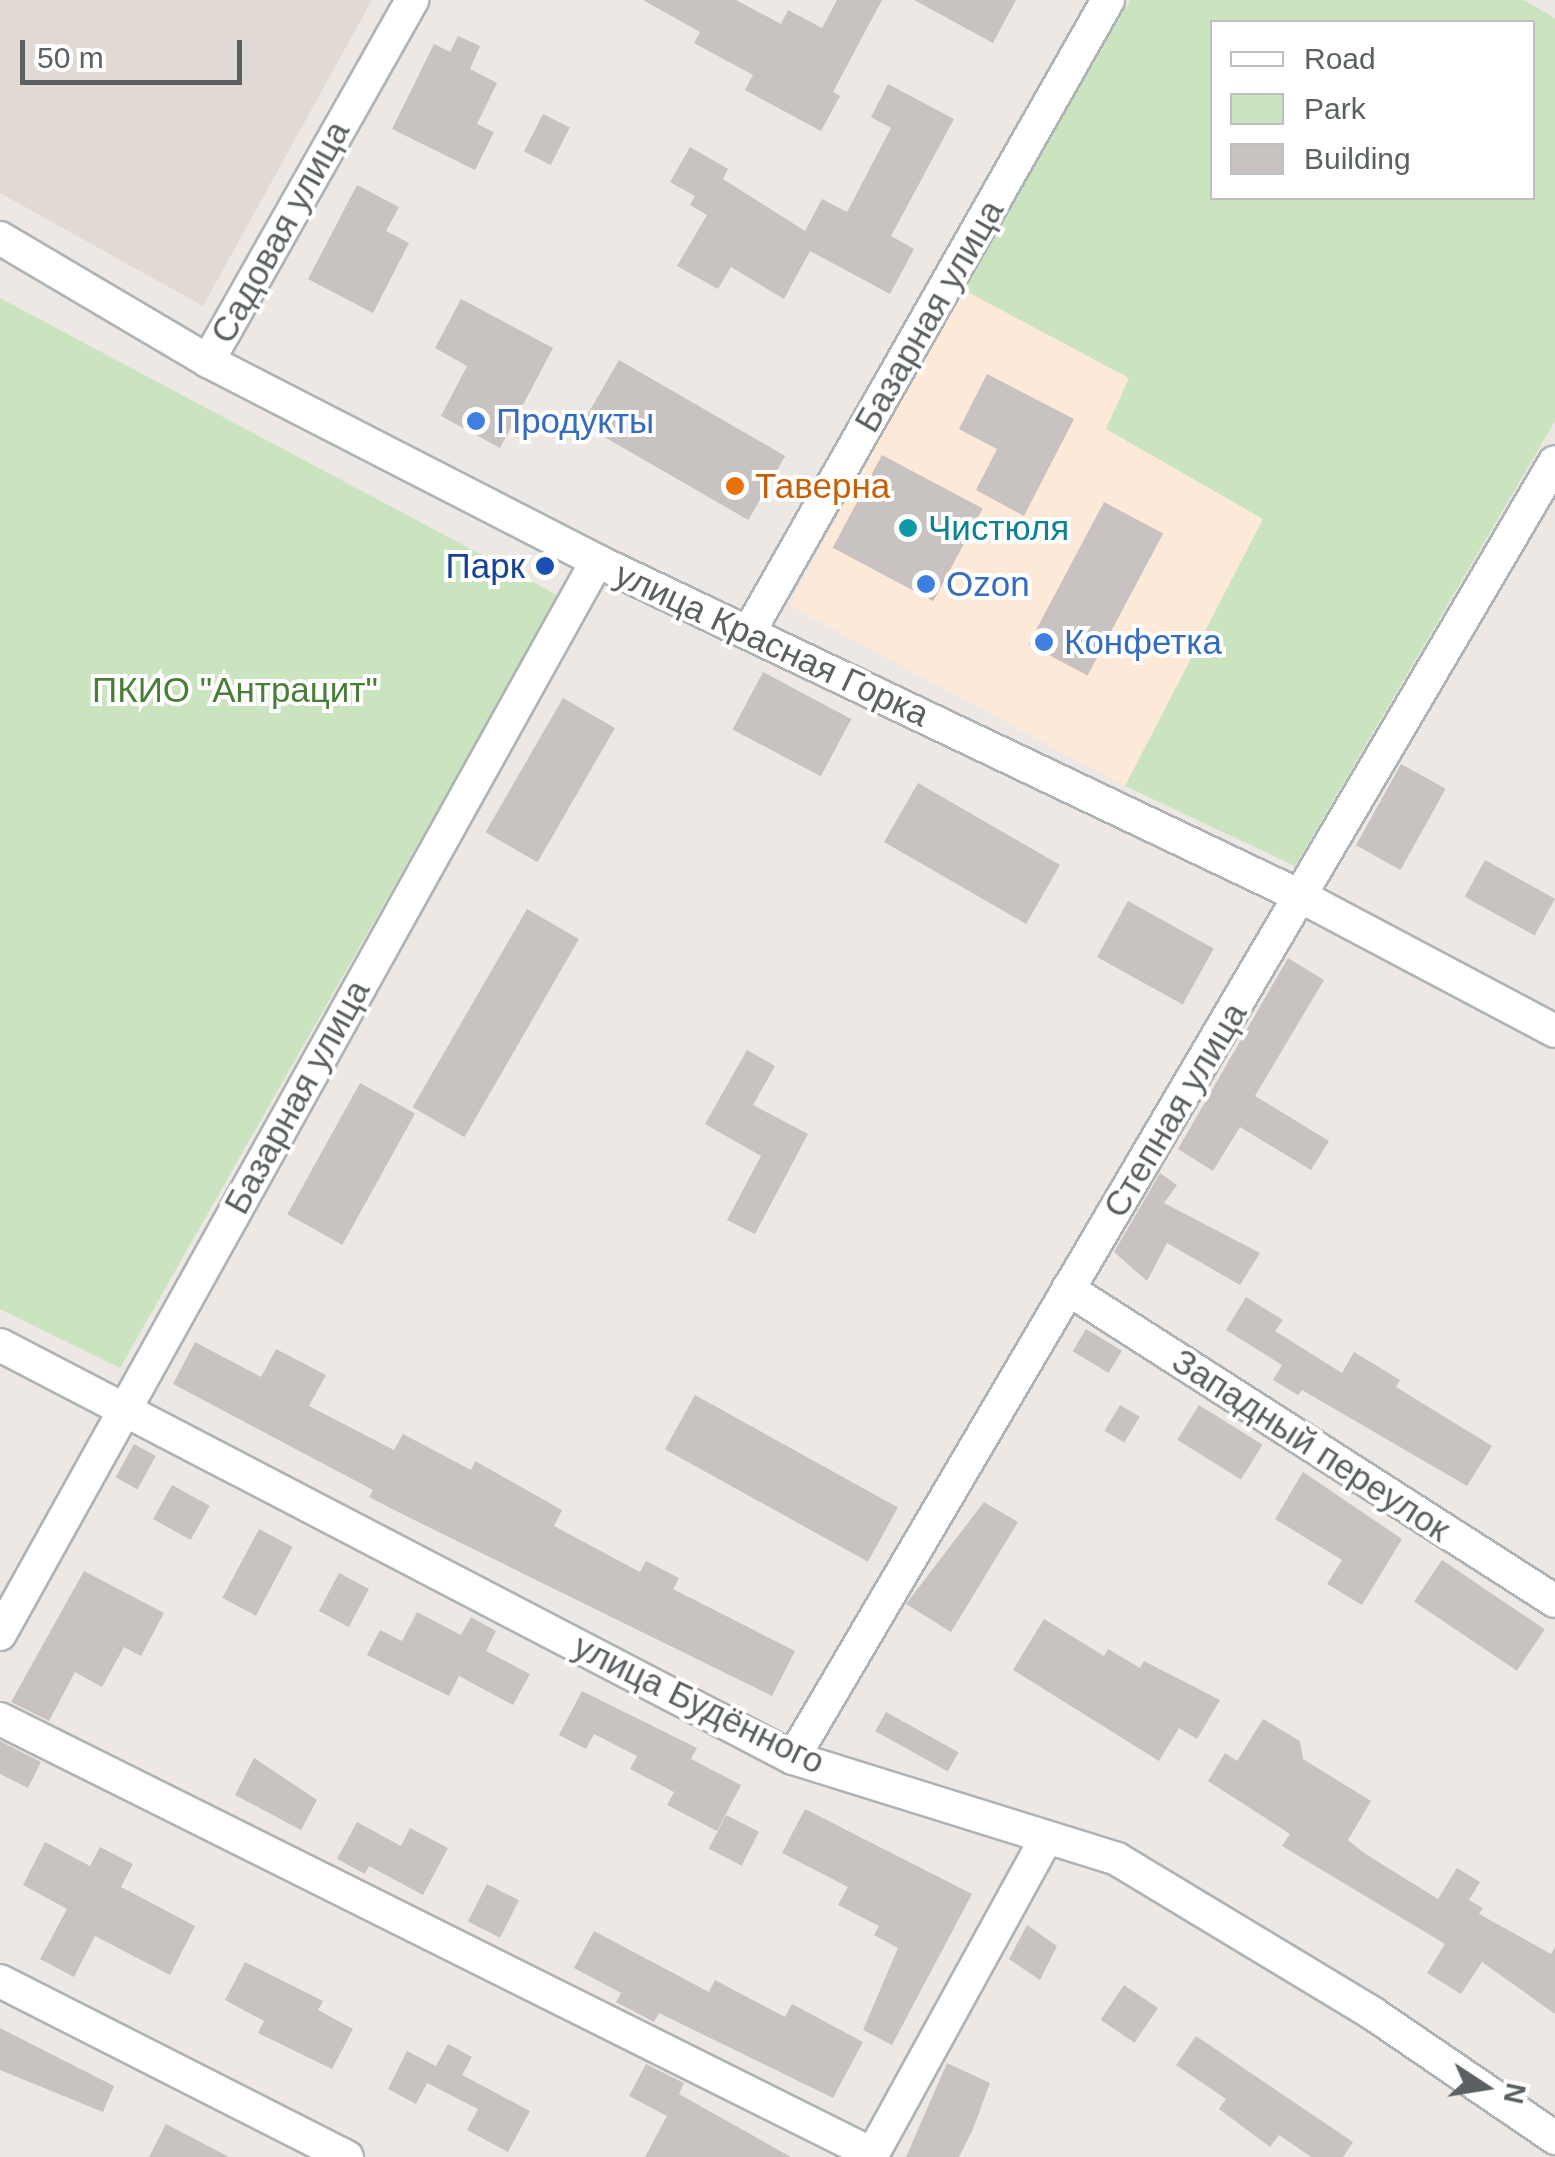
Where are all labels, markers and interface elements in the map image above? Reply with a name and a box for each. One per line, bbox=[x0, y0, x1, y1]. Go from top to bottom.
scale bar bbox=[25, 20, 248, 82]
legend bbox=[1210, 20, 1535, 200]
text: 50 m bbox=[37, 41, 104, 74]
text: Road bbox=[1304, 42, 1376, 75]
text: Park bbox=[1304, 92, 1366, 125]
street label: Садовая улица bbox=[202, 114, 358, 350]
text: Building bbox=[1304, 142, 1411, 175]
street label: Базарная улица bbox=[846, 193, 1012, 439]
place label: Продукты bbox=[496, 400, 654, 442]
marker: Продукты bbox=[465, 410, 487, 432]
place label: Таверна bbox=[755, 465, 890, 507]
marker: Таверна bbox=[724, 475, 746, 497]
place label: Чистюля bbox=[928, 507, 1069, 549]
marker: Чистюля bbox=[897, 517, 919, 539]
place label: Парк bbox=[446, 545, 525, 587]
street label: улица Красная Горка bbox=[608, 553, 936, 735]
marker: Парк bbox=[534, 555, 556, 577]
place label: Ozon bbox=[946, 563, 1030, 605]
marker: Ozon bbox=[915, 573, 937, 595]
place label: Конфетка bbox=[1064, 621, 1222, 663]
marker: Конфетка bbox=[1033, 631, 1055, 653]
park label: ПКИО "Антрацит" bbox=[92, 669, 378, 711]
street label: Базарная улица bbox=[215, 973, 379, 1221]
street label: Степная улица bbox=[1094, 995, 1256, 1225]
street label: Западный переулок bbox=[1164, 1340, 1458, 1550]
street label: улица Будённого bbox=[567, 1625, 831, 1783]
north arrow bbox=[1435, 2037, 1535, 2137]
text: N bbox=[1498, 2080, 1532, 2106]

